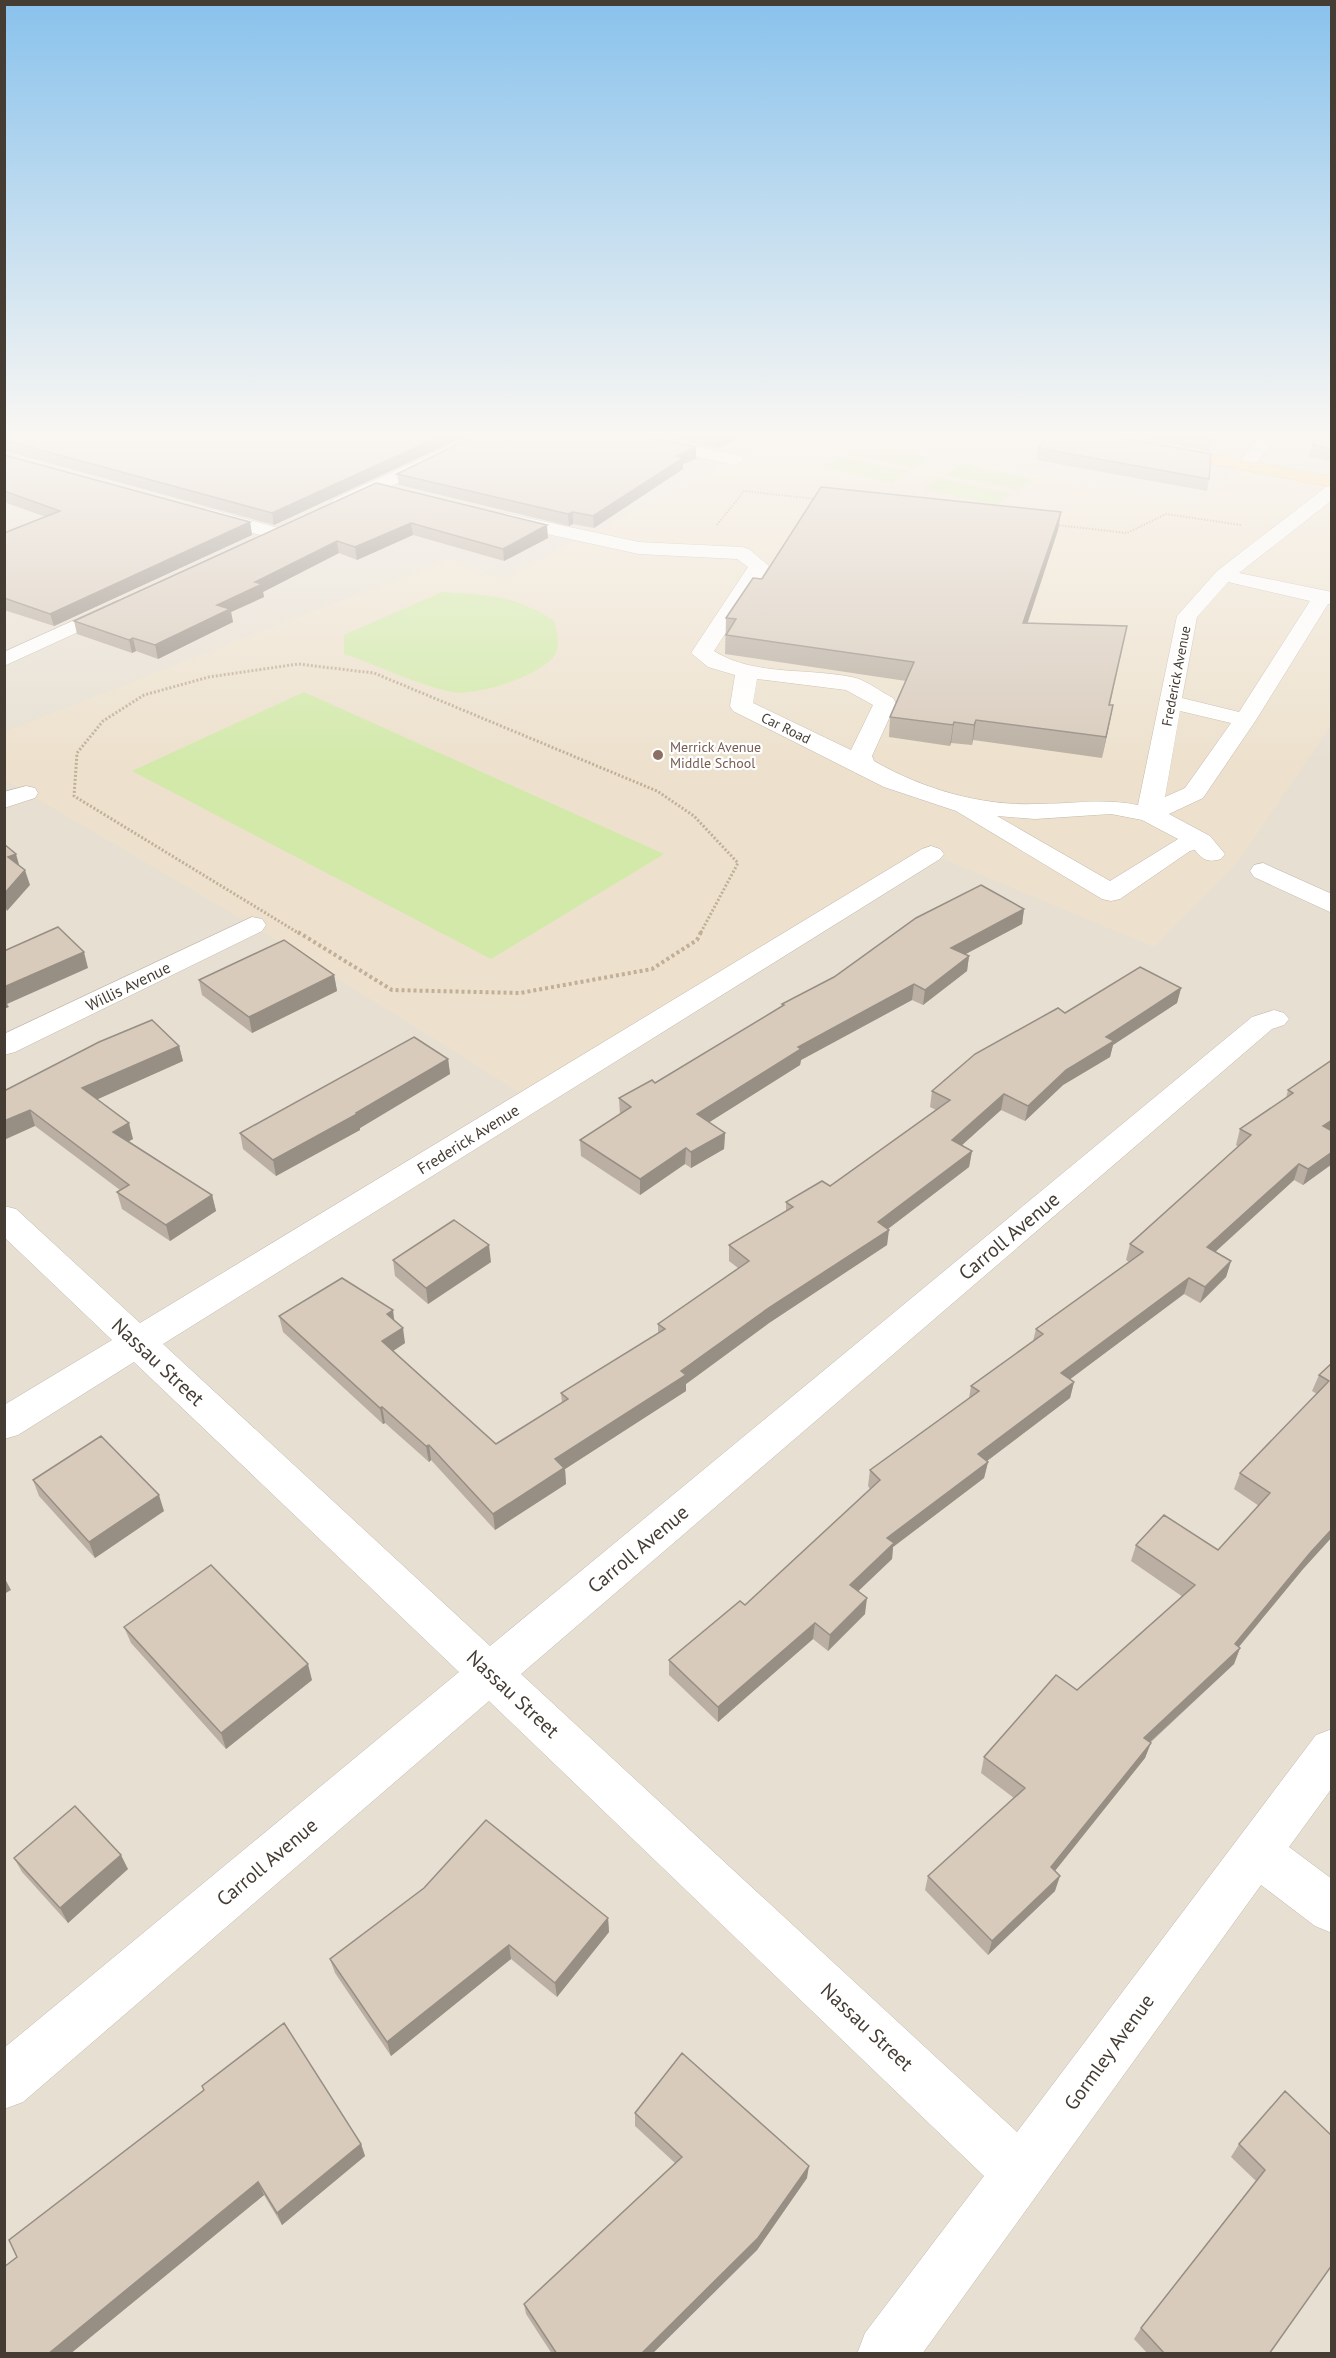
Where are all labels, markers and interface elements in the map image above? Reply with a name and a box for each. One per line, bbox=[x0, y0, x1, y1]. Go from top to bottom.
street label: Frederick Avenue bbox=[1157, 624, 1195, 728]
street label: Car Road bbox=[758, 708, 814, 748]
place label: Merrick Avenue Middle School bbox=[670, 738, 761, 772]
marker: Merrick Avenue Middle School bbox=[651, 748, 665, 762]
street label: Willis Avenue bbox=[82, 957, 174, 1015]
street label: Frederick Avenue bbox=[413, 1100, 523, 1178]
street label: Carroll Avenue bbox=[953, 1186, 1065, 1286]
street label: Nassau Street bbox=[106, 1312, 210, 1412]
street label: Carroll Avenue bbox=[582, 1499, 694, 1599]
street label: Nassau Street bbox=[461, 1644, 565, 1744]
street label: Carroll Avenue bbox=[211, 1812, 323, 1912]
street label: Nassau Street bbox=[815, 1977, 919, 2077]
street label: Gormley Avenue bbox=[1058, 1989, 1160, 2115]

